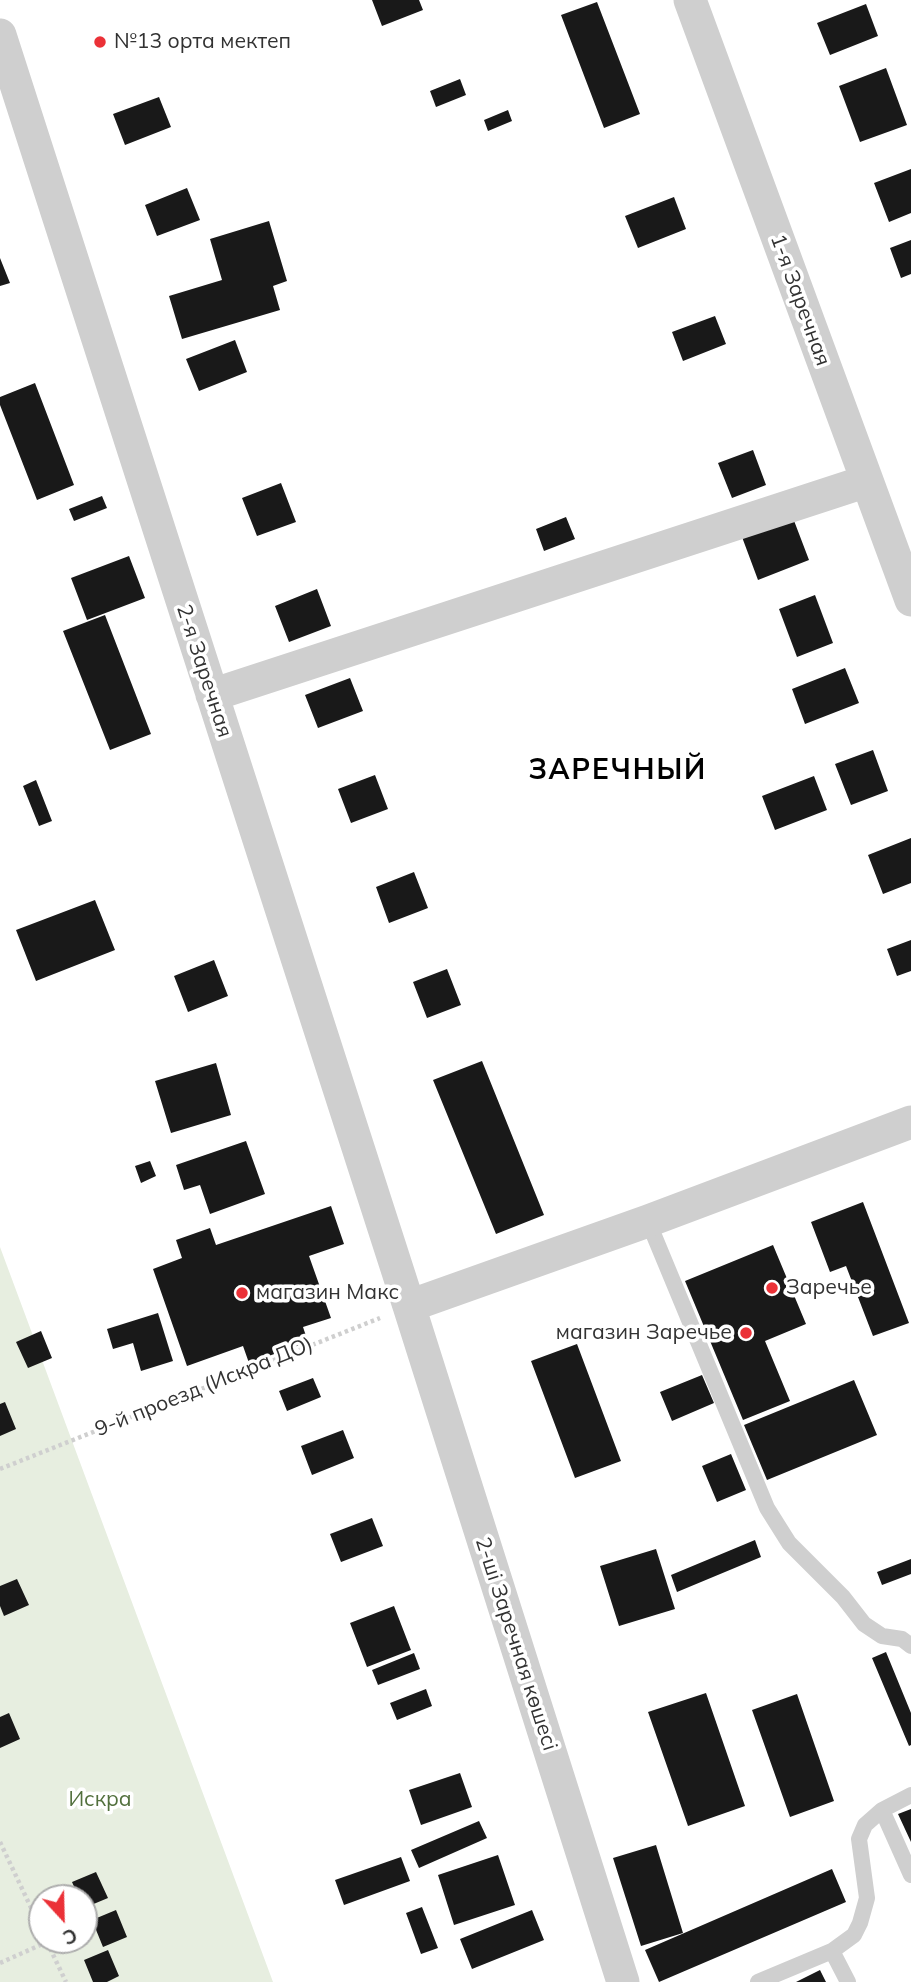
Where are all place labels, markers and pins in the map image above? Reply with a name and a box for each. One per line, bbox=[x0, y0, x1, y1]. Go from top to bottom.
place label: №13 орта мектеп bbox=[114, 29, 291, 55]
marker: №13 орта мектеп bbox=[92, 34, 108, 50]
place label: Заречье bbox=[786, 1275, 872, 1301]
place label: магазин Макс bbox=[256, 1280, 399, 1306]
marker: Заречье bbox=[764, 1280, 780, 1296]
marker: магазин Макс bbox=[234, 1285, 250, 1301]
place label: магазин Заречье bbox=[556, 1320, 732, 1346]
marker: магазин Заречье bbox=[738, 1325, 754, 1341]

